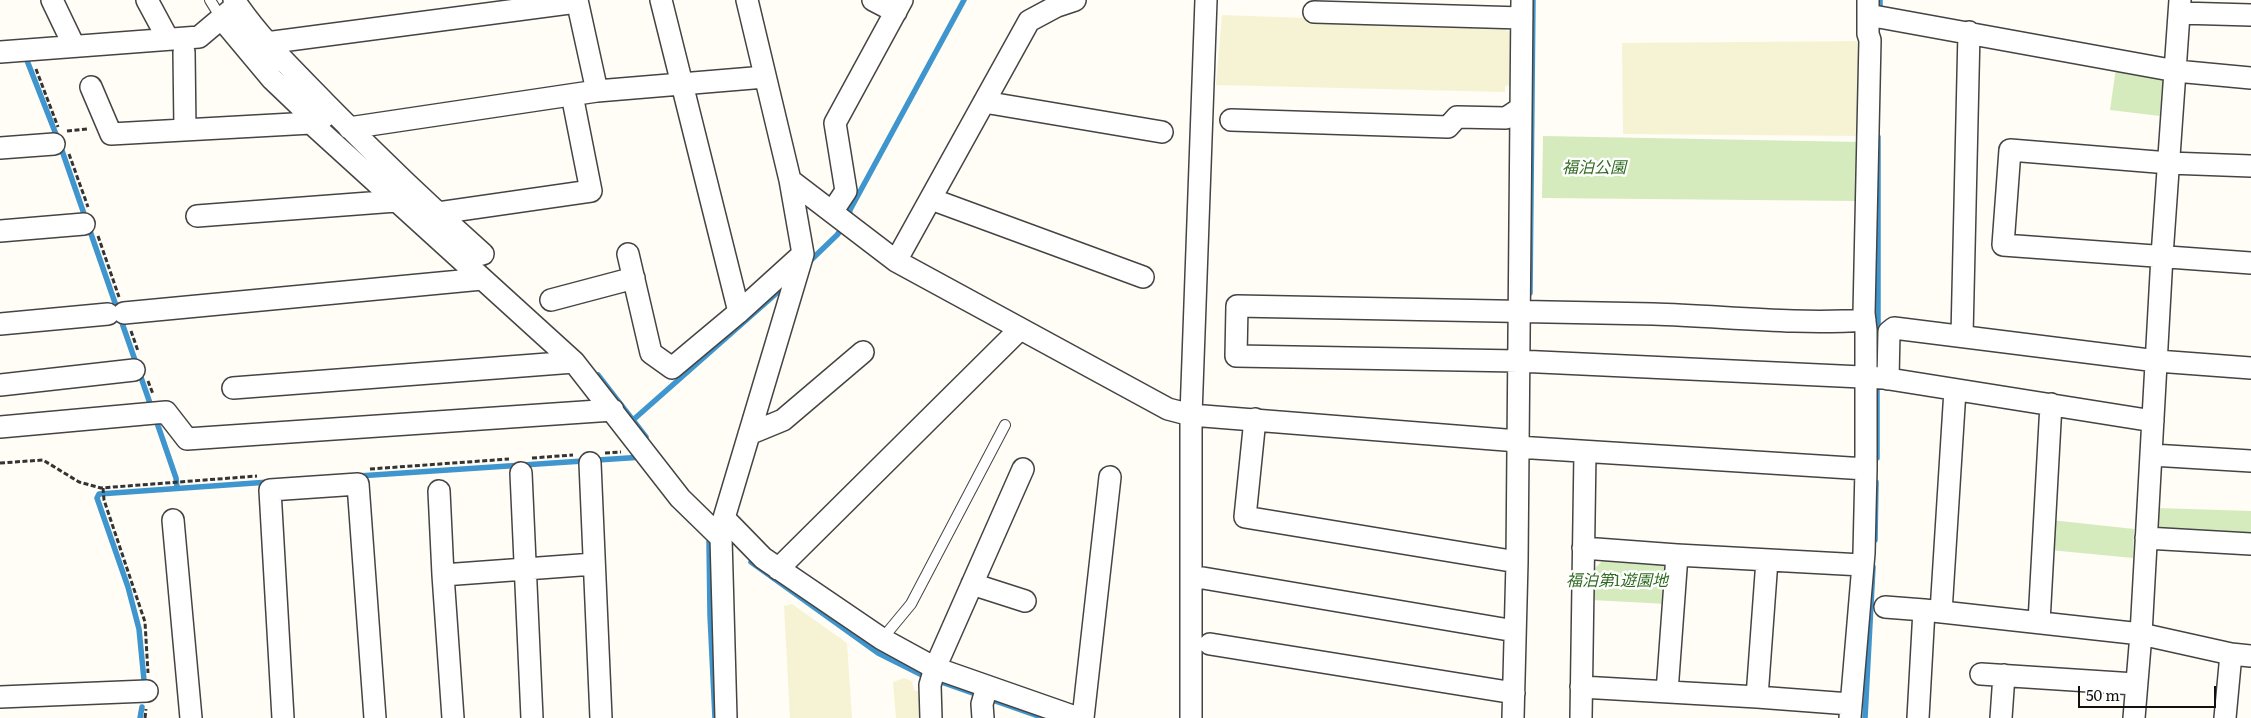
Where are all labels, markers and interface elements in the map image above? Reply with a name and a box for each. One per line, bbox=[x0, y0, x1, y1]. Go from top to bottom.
park label: 福泊公園 bbox=[1562, 158, 1626, 178]
park label: 福泊第1遊園地 bbox=[1566, 571, 1668, 591]
scale bar bbox=[2081, 676, 2218, 708]
text: 50 m bbox=[2086, 683, 2120, 706]

